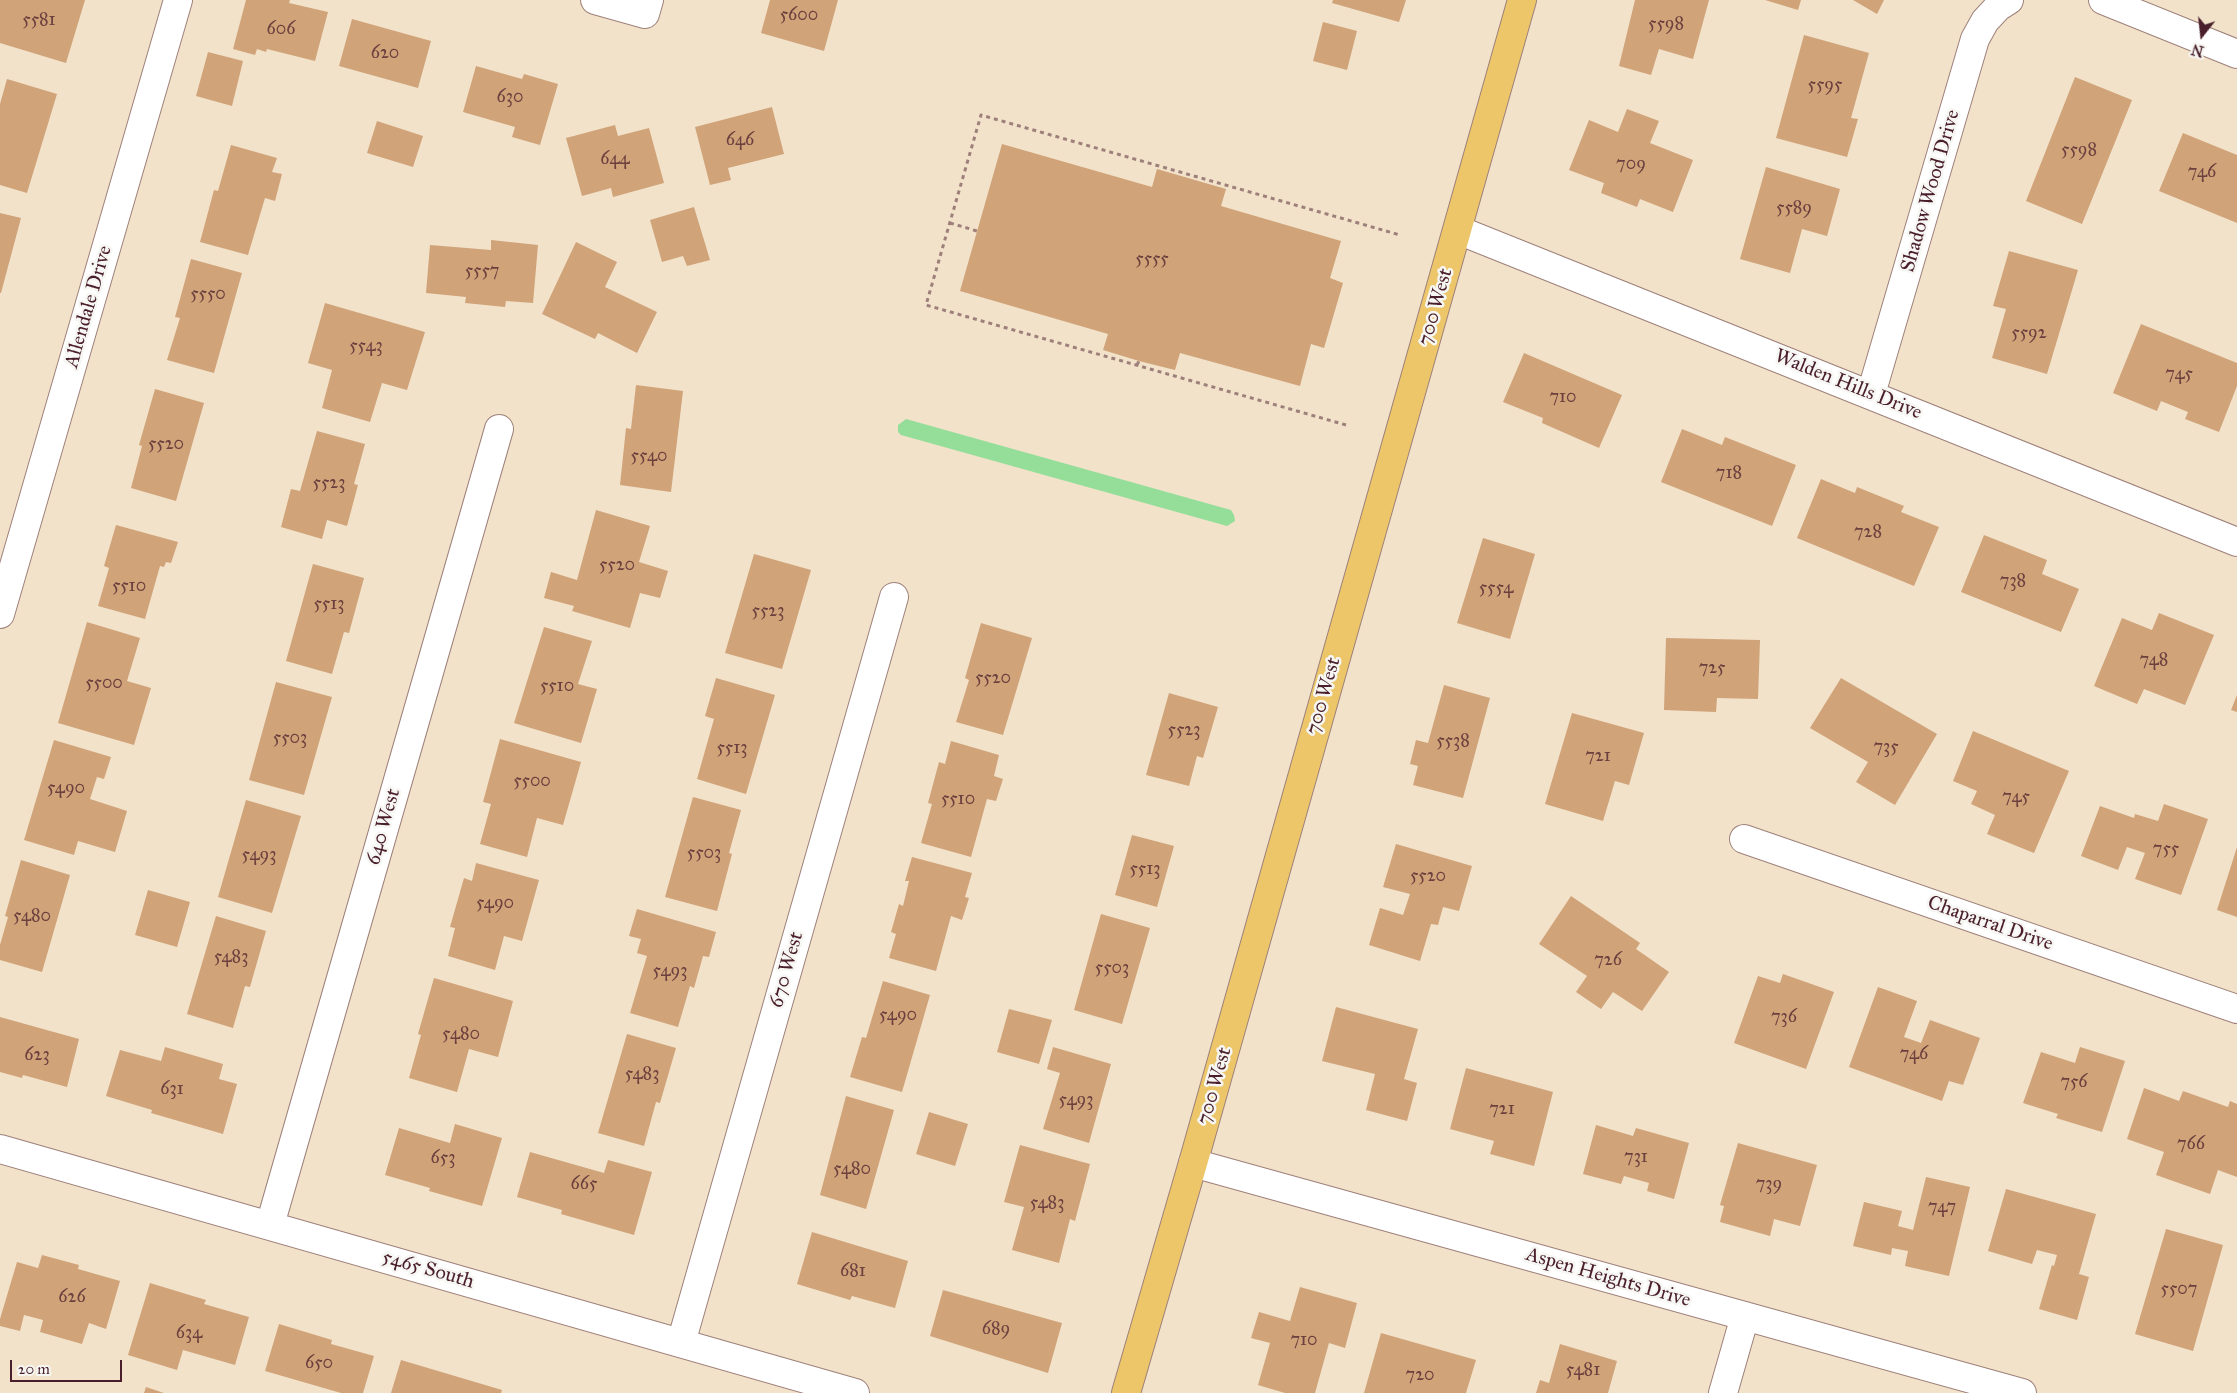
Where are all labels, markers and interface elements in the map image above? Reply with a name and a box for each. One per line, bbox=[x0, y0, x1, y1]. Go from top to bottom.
house number: 5600 bbox=[780, 5, 818, 27]
house number: 5581 bbox=[22, 10, 56, 32]
north arrow bbox=[2177, 10, 2227, 60]
house number: 5598 bbox=[1648, 14, 1684, 36]
house number: 606 bbox=[267, 19, 295, 41]
text: N bbox=[2190, 40, 2206, 60]
house number: 620 bbox=[371, 43, 399, 65]
house number: 5595 bbox=[1808, 75, 1842, 97]
house number: 630 bbox=[497, 87, 523, 109]
street label: Shadow Wood Drive bbox=[1896, 107, 1966, 275]
house number: 646 bbox=[726, 130, 754, 152]
house number: 5598 bbox=[2061, 140, 2097, 162]
house number: 644 bbox=[600, 149, 630, 171]
house number: 709 bbox=[1616, 154, 1646, 176]
house number: 746 bbox=[2188, 162, 2216, 184]
house number: 5589 bbox=[1776, 198, 1812, 220]
street label: Allendale Drive bbox=[60, 243, 118, 371]
house number: 5555 bbox=[1135, 249, 1169, 271]
house number: 5557 bbox=[465, 261, 499, 283]
street label: 700 West bbox=[1414, 266, 1458, 348]
house number: 5550 bbox=[190, 284, 226, 306]
house number: 5592 bbox=[2011, 323, 2047, 345]
house number: 5543 bbox=[349, 336, 383, 358]
street label: Walden Hills Drive bbox=[1771, 345, 1925, 425]
house number: 745 bbox=[2165, 364, 2193, 386]
house number: 710 bbox=[1549, 387, 1577, 409]
house number: 5520 bbox=[148, 434, 184, 456]
house number: 5540 bbox=[631, 446, 667, 468]
house number: 718 bbox=[1716, 463, 1742, 485]
house number: 5523 bbox=[313, 473, 345, 495]
house number: 728 bbox=[1854, 522, 1882, 544]
house number: 5520 bbox=[599, 555, 635, 577]
house number: 738 bbox=[2000, 571, 2026, 593]
house number: 5510 bbox=[112, 576, 146, 598]
house number: 5554 bbox=[1479, 578, 1513, 600]
house number: 5513 bbox=[313, 594, 345, 616]
house number: 5523 bbox=[752, 601, 784, 623]
house number: 748 bbox=[2140, 650, 2168, 672]
street label: 700 West bbox=[1302, 655, 1346, 737]
house number: 725 bbox=[1699, 658, 1725, 680]
house number: 5520 bbox=[975, 668, 1011, 690]
house number: 5500 bbox=[85, 673, 123, 695]
house number: 5510 bbox=[540, 676, 574, 698]
house number: 5523 bbox=[1168, 720, 1200, 742]
house number: 5503 bbox=[273, 728, 307, 750]
house number: 5538 bbox=[1436, 731, 1470, 753]
house number: 735 bbox=[1873, 737, 1899, 759]
house number: 5513 bbox=[716, 738, 748, 760]
house number: 721 bbox=[1585, 746, 1611, 768]
house number: 5500 bbox=[513, 771, 551, 793]
house number: 5490 bbox=[47, 778, 85, 800]
street label: 640 West bbox=[362, 786, 406, 868]
house number: 745 bbox=[2002, 787, 2030, 809]
house number: 5510 bbox=[941, 789, 975, 811]
house number: 755 bbox=[2153, 839, 2179, 861]
house number: 5503 bbox=[687, 843, 721, 865]
house number: 5493 bbox=[242, 845, 276, 867]
house number: 5513 bbox=[1129, 859, 1161, 881]
house number: 5520 bbox=[1410, 866, 1446, 888]
street label: Chaparral Drive bbox=[1924, 891, 2056, 957]
house number: 5490 bbox=[476, 893, 514, 915]
house number: 5480 bbox=[13, 906, 51, 928]
street label: 670 West bbox=[765, 929, 809, 1011]
house number: 5483 bbox=[214, 947, 248, 969]
house number: 726 bbox=[1594, 950, 1622, 972]
house number: 5503 bbox=[1095, 958, 1129, 980]
house number: 5493 bbox=[653, 961, 687, 983]
house number: 5490 bbox=[879, 1005, 917, 1027]
house number: 736 bbox=[1771, 1007, 1797, 1029]
house number: 5480 bbox=[442, 1024, 480, 1046]
house number: 746 bbox=[1900, 1044, 1928, 1066]
house number: 623 bbox=[24, 1045, 50, 1067]
street label: 700 West bbox=[1193, 1045, 1237, 1127]
house number: 5483 bbox=[625, 1064, 659, 1086]
house number: 756 bbox=[2060, 1072, 2088, 1094]
house number: 631 bbox=[160, 1079, 184, 1101]
house number: 5493 bbox=[1059, 1090, 1093, 1112]
house number: 721 bbox=[1489, 1099, 1515, 1121]
house number: 766 bbox=[2177, 1134, 2205, 1156]
house number: 731 bbox=[1624, 1147, 1648, 1169]
house number: 653 bbox=[431, 1148, 455, 1170]
house number: 5480 bbox=[833, 1159, 871, 1181]
house number: 665 bbox=[571, 1174, 597, 1196]
house number: 739 bbox=[1756, 1174, 1782, 1196]
house number: 5483 bbox=[1030, 1193, 1064, 1215]
house number: 747 bbox=[1928, 1197, 1956, 1219]
street label: Aspen Heights Drive bbox=[1523, 1243, 1693, 1313]
street label: 5465 South bbox=[379, 1245, 477, 1295]
house number: 681 bbox=[840, 1261, 866, 1283]
house number: 5507 bbox=[2161, 1279, 2197, 1301]
house number: 626 bbox=[58, 1287, 86, 1309]
house number: 689 bbox=[982, 1319, 1010, 1341]
house number: 634 bbox=[176, 1323, 202, 1345]
house number: 710 bbox=[1290, 1330, 1318, 1352]
scale bar bbox=[12, 1350, 125, 1382]
house number: 650 bbox=[305, 1353, 333, 1375]
text: 20 m bbox=[18, 1360, 50, 1378]
house number: 5481 bbox=[1566, 1360, 1600, 1382]
house number: 720 bbox=[1406, 1365, 1434, 1387]

